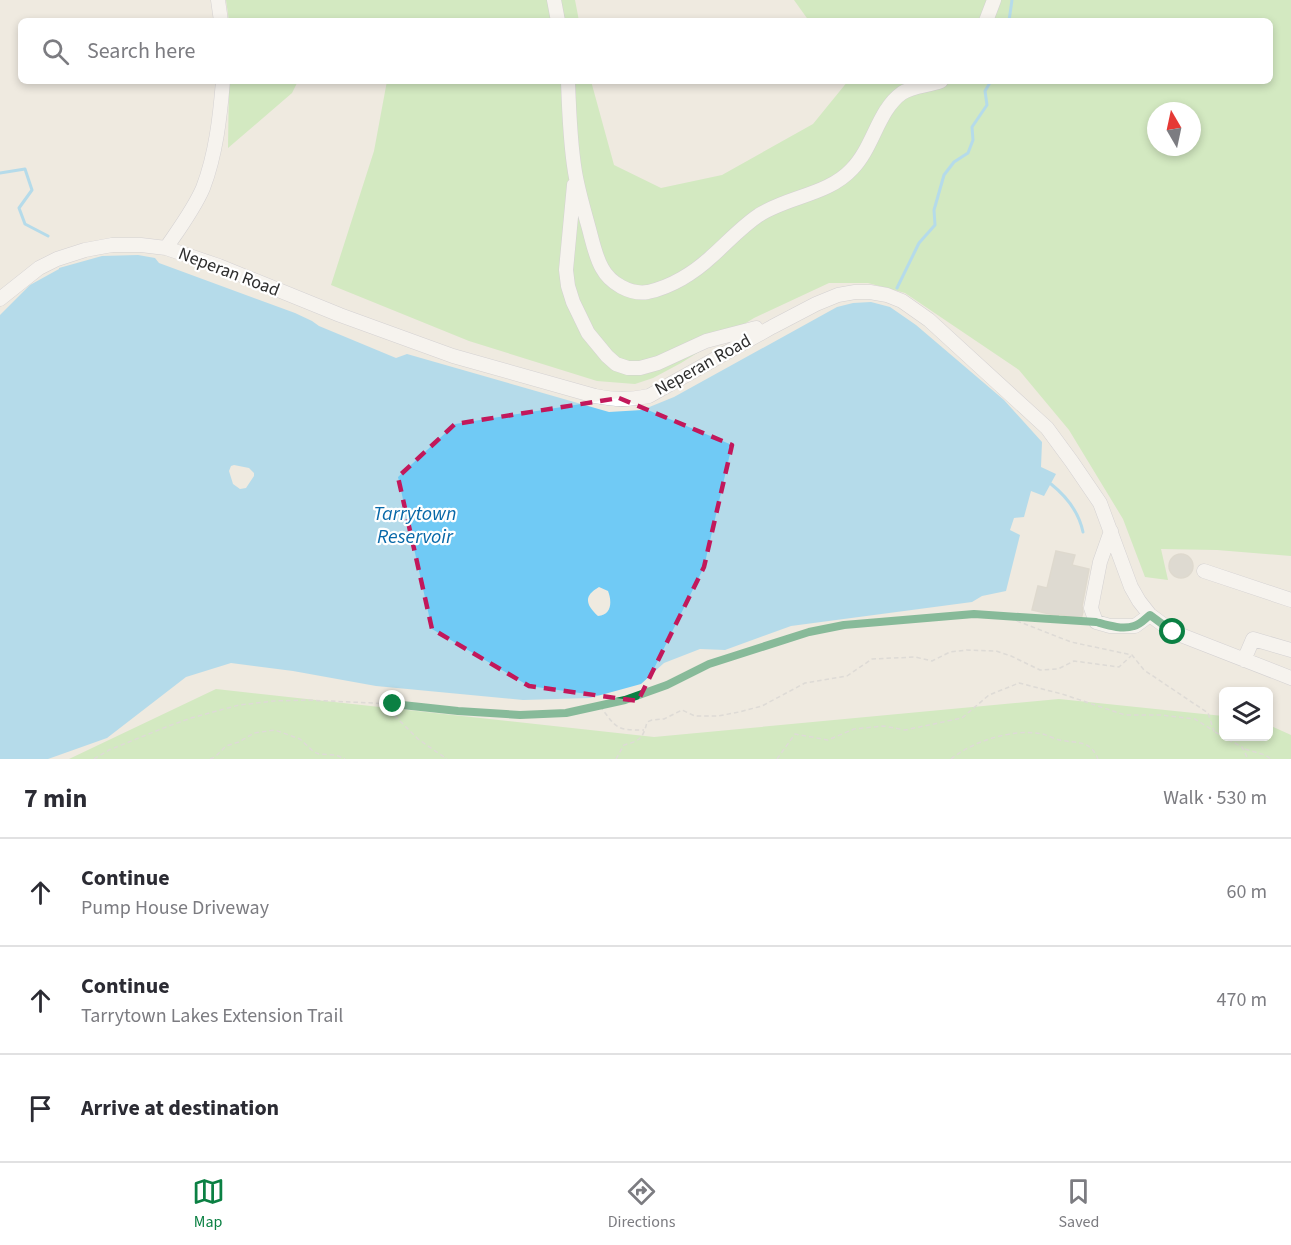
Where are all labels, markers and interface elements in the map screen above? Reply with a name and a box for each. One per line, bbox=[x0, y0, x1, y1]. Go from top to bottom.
search box bbox=[18, 18, 1273, 84]
icon: search bbox=[39, 35, 72, 68]
text: Search here bbox=[87, 35, 195, 67]
north arrow bbox=[1147, 102, 1201, 156]
street label: Neperan Road bbox=[175, 241, 283, 303]
street label: Neperan Road bbox=[650, 328, 756, 402]
water label: Tarrytown Reservoir bbox=[373, 500, 457, 551]
route start bbox=[1159, 618, 1185, 644]
map controls bbox=[1219, 687, 1273, 741]
button: layers bbox=[1219, 687, 1273, 741]
route end bbox=[379, 690, 405, 716]
text: 7 min bbox=[24, 780, 87, 817]
text: Walk · 530 m bbox=[1163, 784, 1267, 812]
text: Continue bbox=[81, 862, 170, 894]
icon: ahead bbox=[24, 876, 57, 909]
text: 60 m bbox=[1227, 878, 1267, 906]
text: Pump House Driveway bbox=[81, 894, 269, 922]
text: Continue bbox=[81, 970, 170, 1002]
icon: ahead bbox=[24, 984, 57, 1017]
text: 470 m bbox=[1217, 986, 1267, 1014]
text: Tarrytown Lakes Extension Trail bbox=[81, 1002, 343, 1030]
icon: arrive bbox=[24, 1092, 57, 1125]
text: Arrive at destination bbox=[81, 1092, 279, 1124]
tab: Map bbox=[192, 1175, 225, 1233]
tab: Directions bbox=[608, 1175, 675, 1233]
tab: Saved bbox=[1059, 1175, 1099, 1233]

